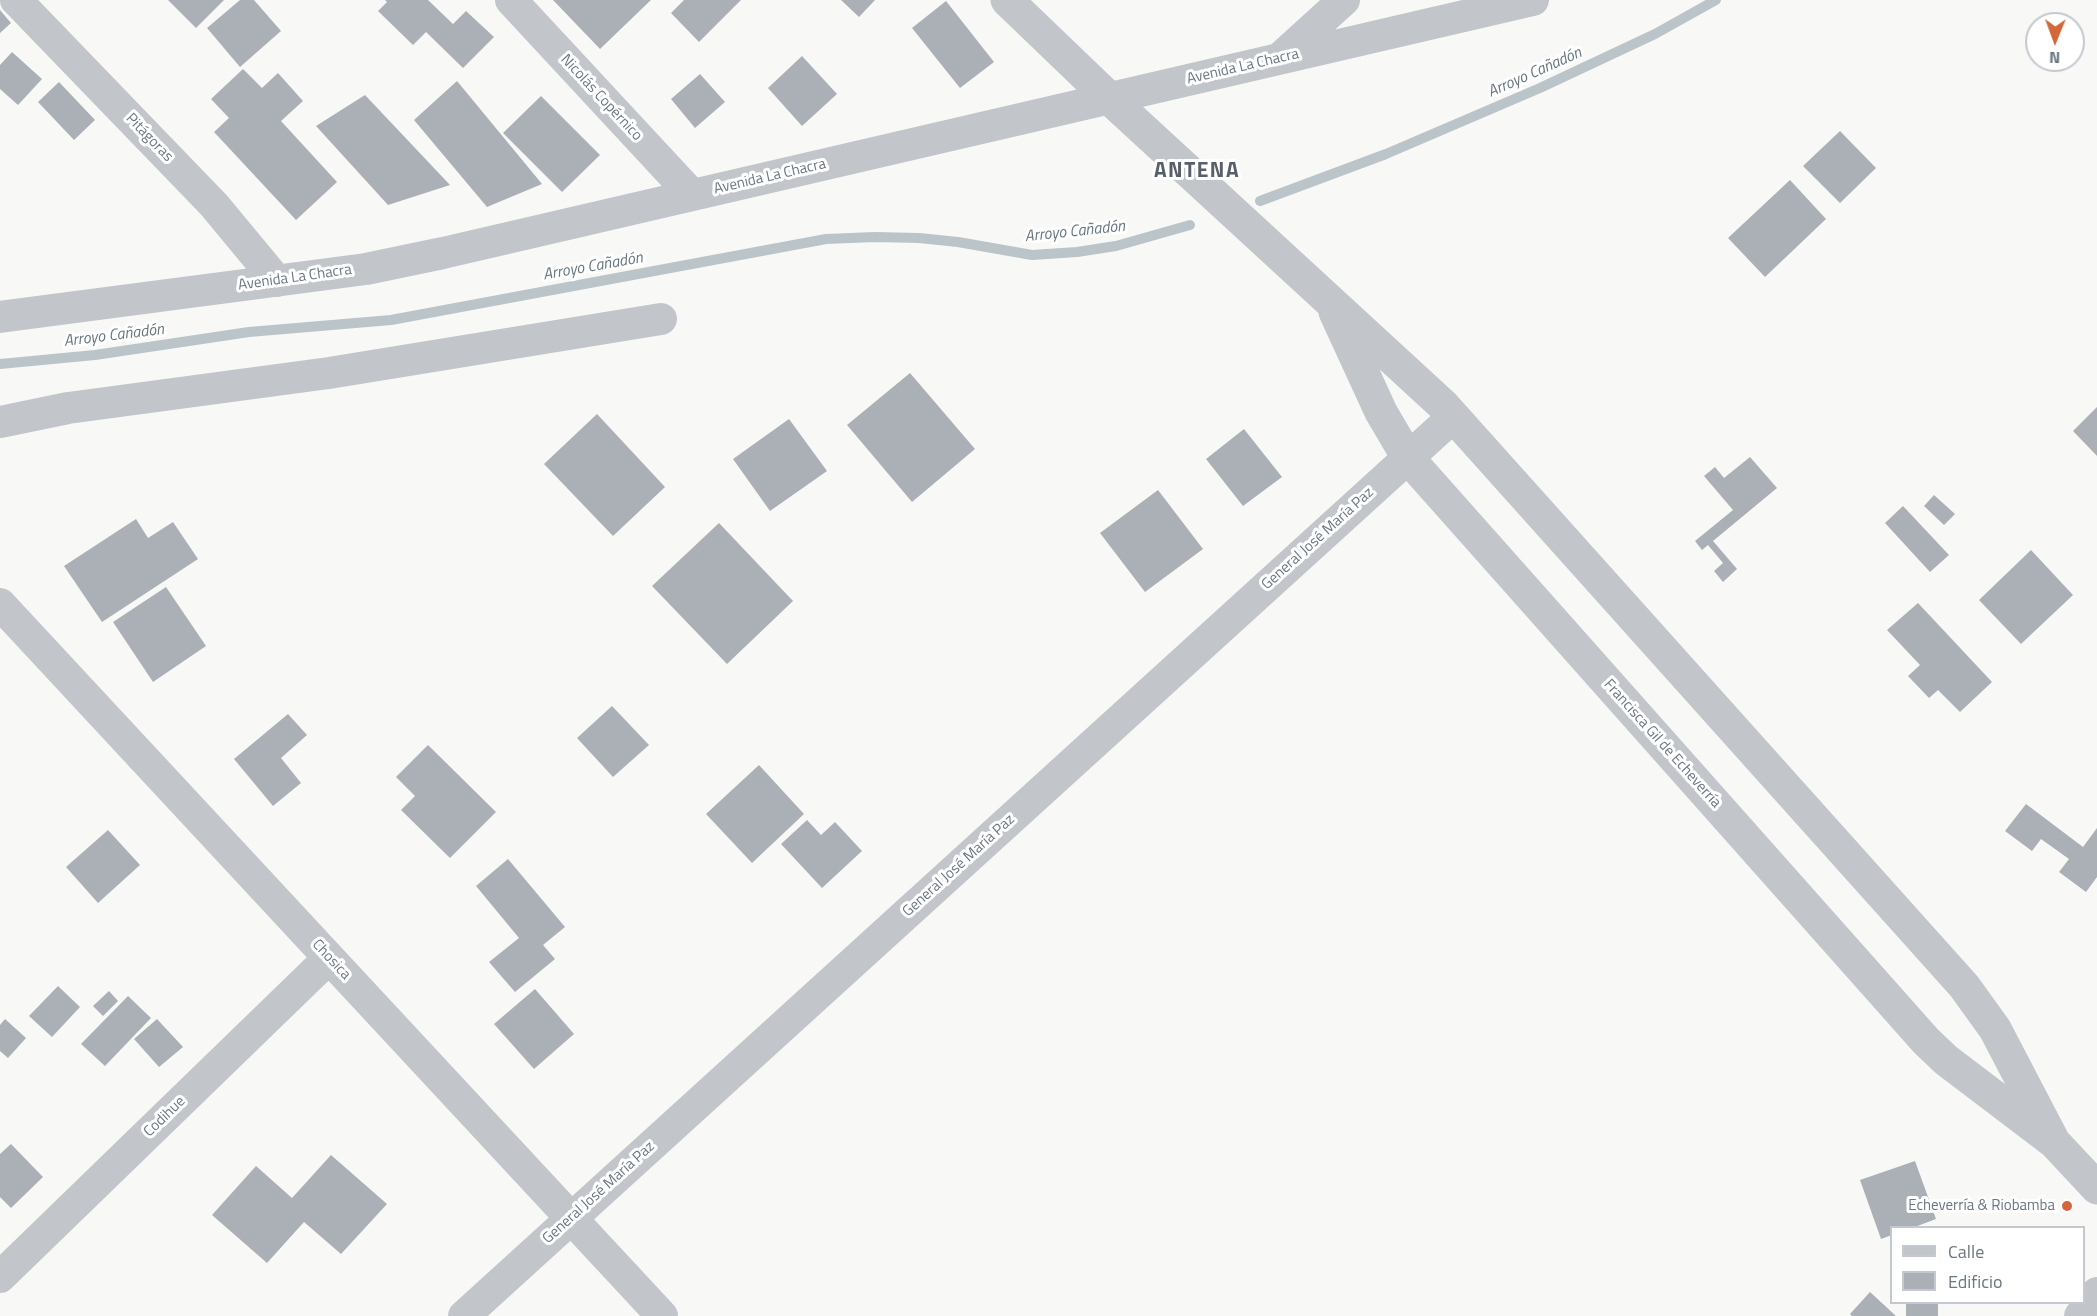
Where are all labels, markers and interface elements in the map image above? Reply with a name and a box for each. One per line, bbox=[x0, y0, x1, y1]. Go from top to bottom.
north arrow bbox=[2025, 12, 2085, 72]
water label: Arroyo Cañadón bbox=[1485, 44, 1585, 102]
street label: Avenida La Chacra bbox=[1185, 45, 1301, 89]
text: N bbox=[2049, 46, 2060, 70]
street label: Nicolás Copérnico bbox=[556, 51, 646, 145]
street label: Pitágoras bbox=[122, 110, 176, 166]
street label: Avenida La Chacra bbox=[712, 155, 828, 199]
district label: ANTENA bbox=[1154, 159, 1240, 185]
water label: Arroyo Cañadón bbox=[1024, 217, 1126, 247]
water label: Arroyo Cañadón bbox=[542, 249, 644, 285]
street label: Avenida La Chacra bbox=[237, 261, 353, 295]
water label: Arroyo Cañadón bbox=[63, 320, 165, 352]
street label: General José María Paz bbox=[1258, 484, 1378, 594]
street label: Francisca Gil de Echeverría bbox=[1600, 676, 1724, 812]
street label: General José María Paz bbox=[899, 811, 1019, 921]
street label: Chosica bbox=[308, 936, 354, 984]
street label: Codihue bbox=[140, 1093, 190, 1141]
street label: General José María Paz bbox=[539, 1138, 659, 1248]
place label: Echeverría & Riobamba bbox=[1908, 1197, 2055, 1215]
marker: Echeverría & Riobamba bbox=[2060, 1199, 2074, 1213]
legend bbox=[1890, 1226, 2085, 1304]
text: Calle bbox=[1948, 1238, 1984, 1265]
text: Edificio bbox=[1948, 1268, 2002, 1295]

